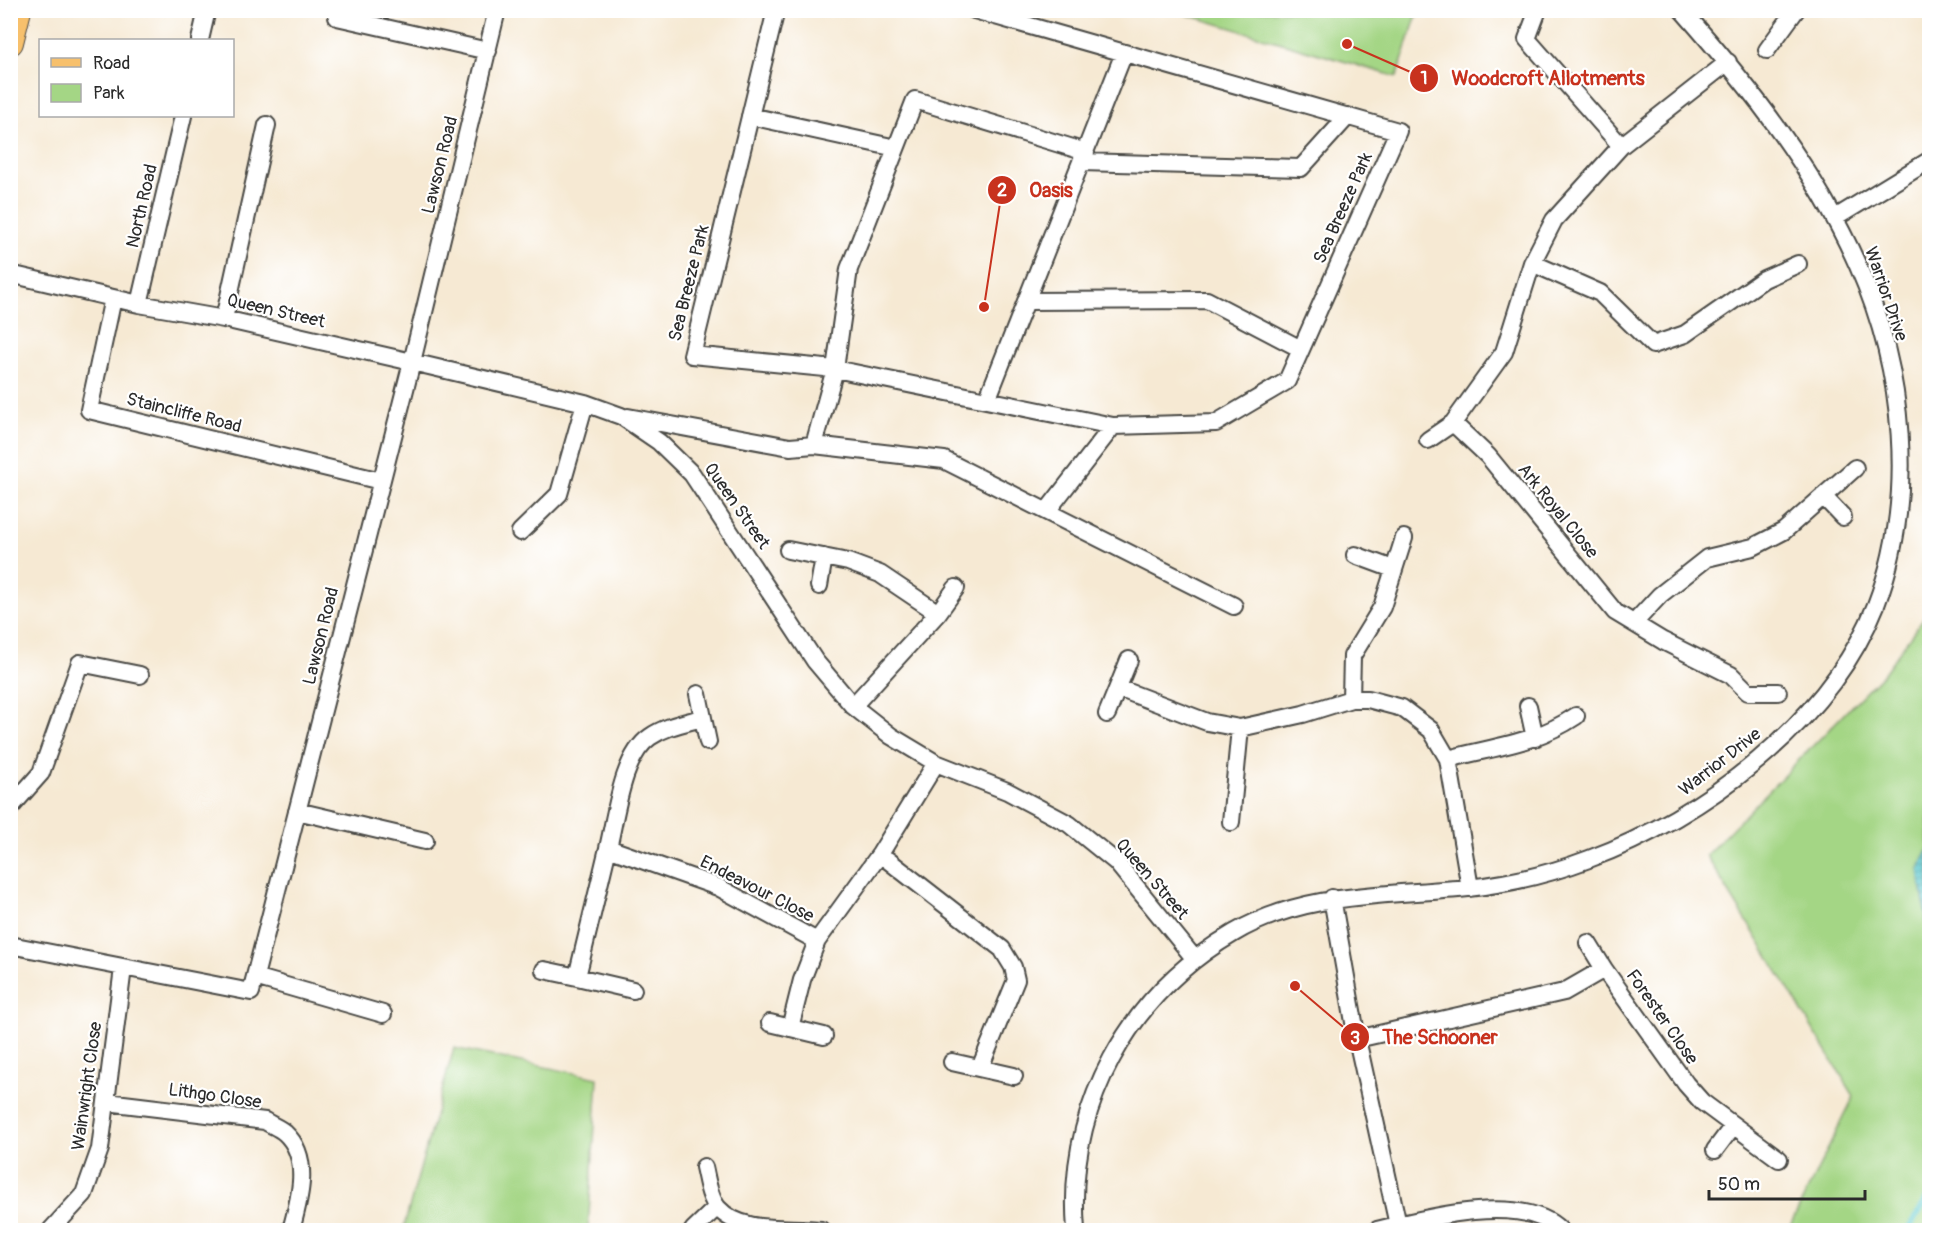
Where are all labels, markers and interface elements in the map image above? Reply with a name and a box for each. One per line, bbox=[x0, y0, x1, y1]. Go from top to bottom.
legend bbox=[39, 39, 234, 117]
text: Road bbox=[93, 52, 130, 75]
callout: Woodcroft Allotments bbox=[1409, 59, 1656, 97]
text: Woodcroft Allotments bbox=[1451, 66, 1645, 91]
text: 1 bbox=[1420, 67, 1428, 90]
text: Park bbox=[93, 82, 125, 105]
street label: Lawson Road bbox=[417, 114, 463, 216]
street label: Sea Breeze Park bbox=[1308, 148, 1378, 267]
street label: North Road bbox=[121, 162, 163, 250]
callout: Oasis bbox=[987, 171, 1085, 209]
text: Oasis bbox=[1029, 178, 1073, 203]
text: 2 bbox=[997, 179, 1007, 202]
street label: Sea Breeze Park bbox=[663, 222, 715, 344]
street label: Warrior Drive bbox=[1859, 244, 1913, 344]
street label: Queen Street bbox=[225, 289, 328, 334]
street label: Staincliffe Road bbox=[124, 388, 244, 438]
street label: Queen Street bbox=[699, 458, 776, 554]
street label: Ark Royal Close bbox=[1513, 459, 1603, 563]
street label: Lawson Road bbox=[298, 585, 344, 687]
street label: Warrior Drive bbox=[1674, 723, 1766, 801]
street label: Queen Street bbox=[1110, 834, 1194, 925]
street label: Endeavour Close bbox=[696, 850, 818, 928]
street label: Forester Close bbox=[1621, 965, 1703, 1069]
callout: The Schooner bbox=[1340, 1018, 1510, 1056]
street label: Wainwright Close bbox=[67, 1020, 107, 1152]
text: The Schooner bbox=[1381, 1025, 1499, 1050]
text: 3 bbox=[1350, 1027, 1360, 1050]
street label: Lithgo Close bbox=[167, 1078, 263, 1114]
scale bar bbox=[1709, 1163, 1865, 1201]
text: 50 m bbox=[1718, 1173, 1760, 1196]

